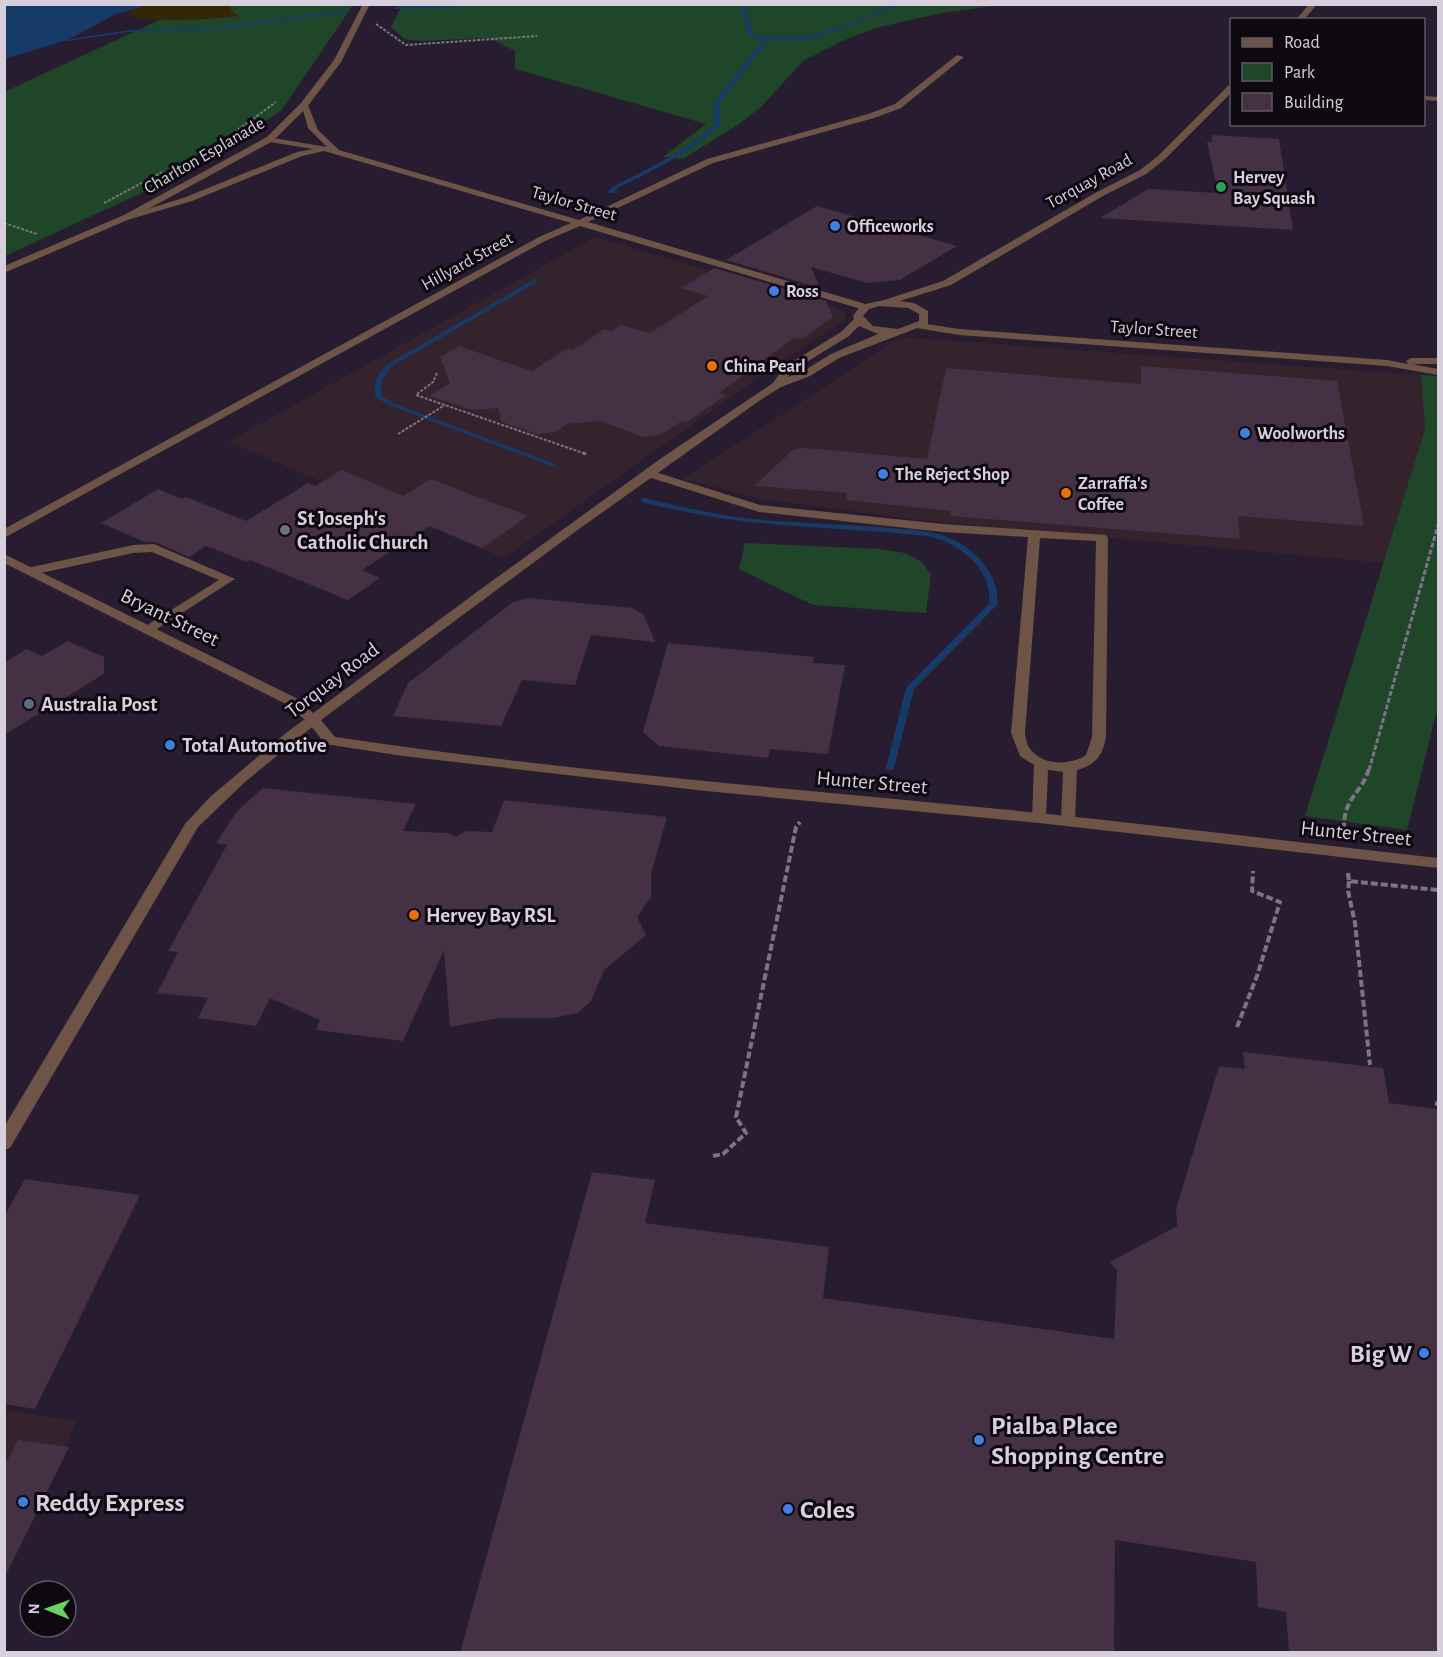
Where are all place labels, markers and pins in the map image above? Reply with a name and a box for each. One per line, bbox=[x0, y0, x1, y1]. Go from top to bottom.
place label: Hervey Bay Squash bbox=[1233, 169, 1315, 208]
marker: Hervey Bay Squash bbox=[1214, 180, 1228, 194]
place label: Officeworks bbox=[847, 218, 934, 236]
marker: Officeworks bbox=[828, 219, 842, 233]
place label: Ross bbox=[786, 283, 819, 301]
marker: Ross bbox=[767, 284, 781, 298]
place label: China Pearl bbox=[724, 358, 806, 376]
marker: China Pearl bbox=[705, 359, 719, 373]
place label: Woolworths bbox=[1257, 425, 1345, 443]
marker: Woolworths bbox=[1238, 426, 1252, 440]
place label: The Reject Shop bbox=[895, 466, 1009, 484]
marker: The Reject Shop bbox=[876, 467, 890, 481]
place label: Zarraffa's Coffee bbox=[1078, 475, 1148, 514]
marker: Zarraffa's Coffee bbox=[1059, 486, 1073, 500]
place label: St Joseph's Catholic Church bbox=[297, 508, 428, 553]
marker: St Joseph's Catholic Church bbox=[278, 523, 292, 537]
place label: Australia Post bbox=[41, 694, 157, 715]
marker: Australia Post bbox=[22, 697, 36, 711]
place label: Total Automotive bbox=[182, 735, 327, 756]
marker: Total Automotive bbox=[163, 738, 177, 752]
place label: Hervey Bay RSL bbox=[426, 905, 557, 926]
marker: Hervey Bay RSL bbox=[407, 908, 421, 922]
place label: Big W bbox=[1350, 1341, 1413, 1367]
marker: Big W bbox=[1417, 1346, 1431, 1360]
place label: Pialba Place Shopping Centre bbox=[991, 1413, 1164, 1469]
marker: Pialba Place Shopping Centre bbox=[972, 1433, 986, 1447]
place label: Reddy Express bbox=[35, 1490, 184, 1516]
marker: Reddy Express bbox=[16, 1495, 30, 1509]
place label: Coles bbox=[800, 1497, 855, 1523]
marker: Coles bbox=[781, 1502, 795, 1516]

